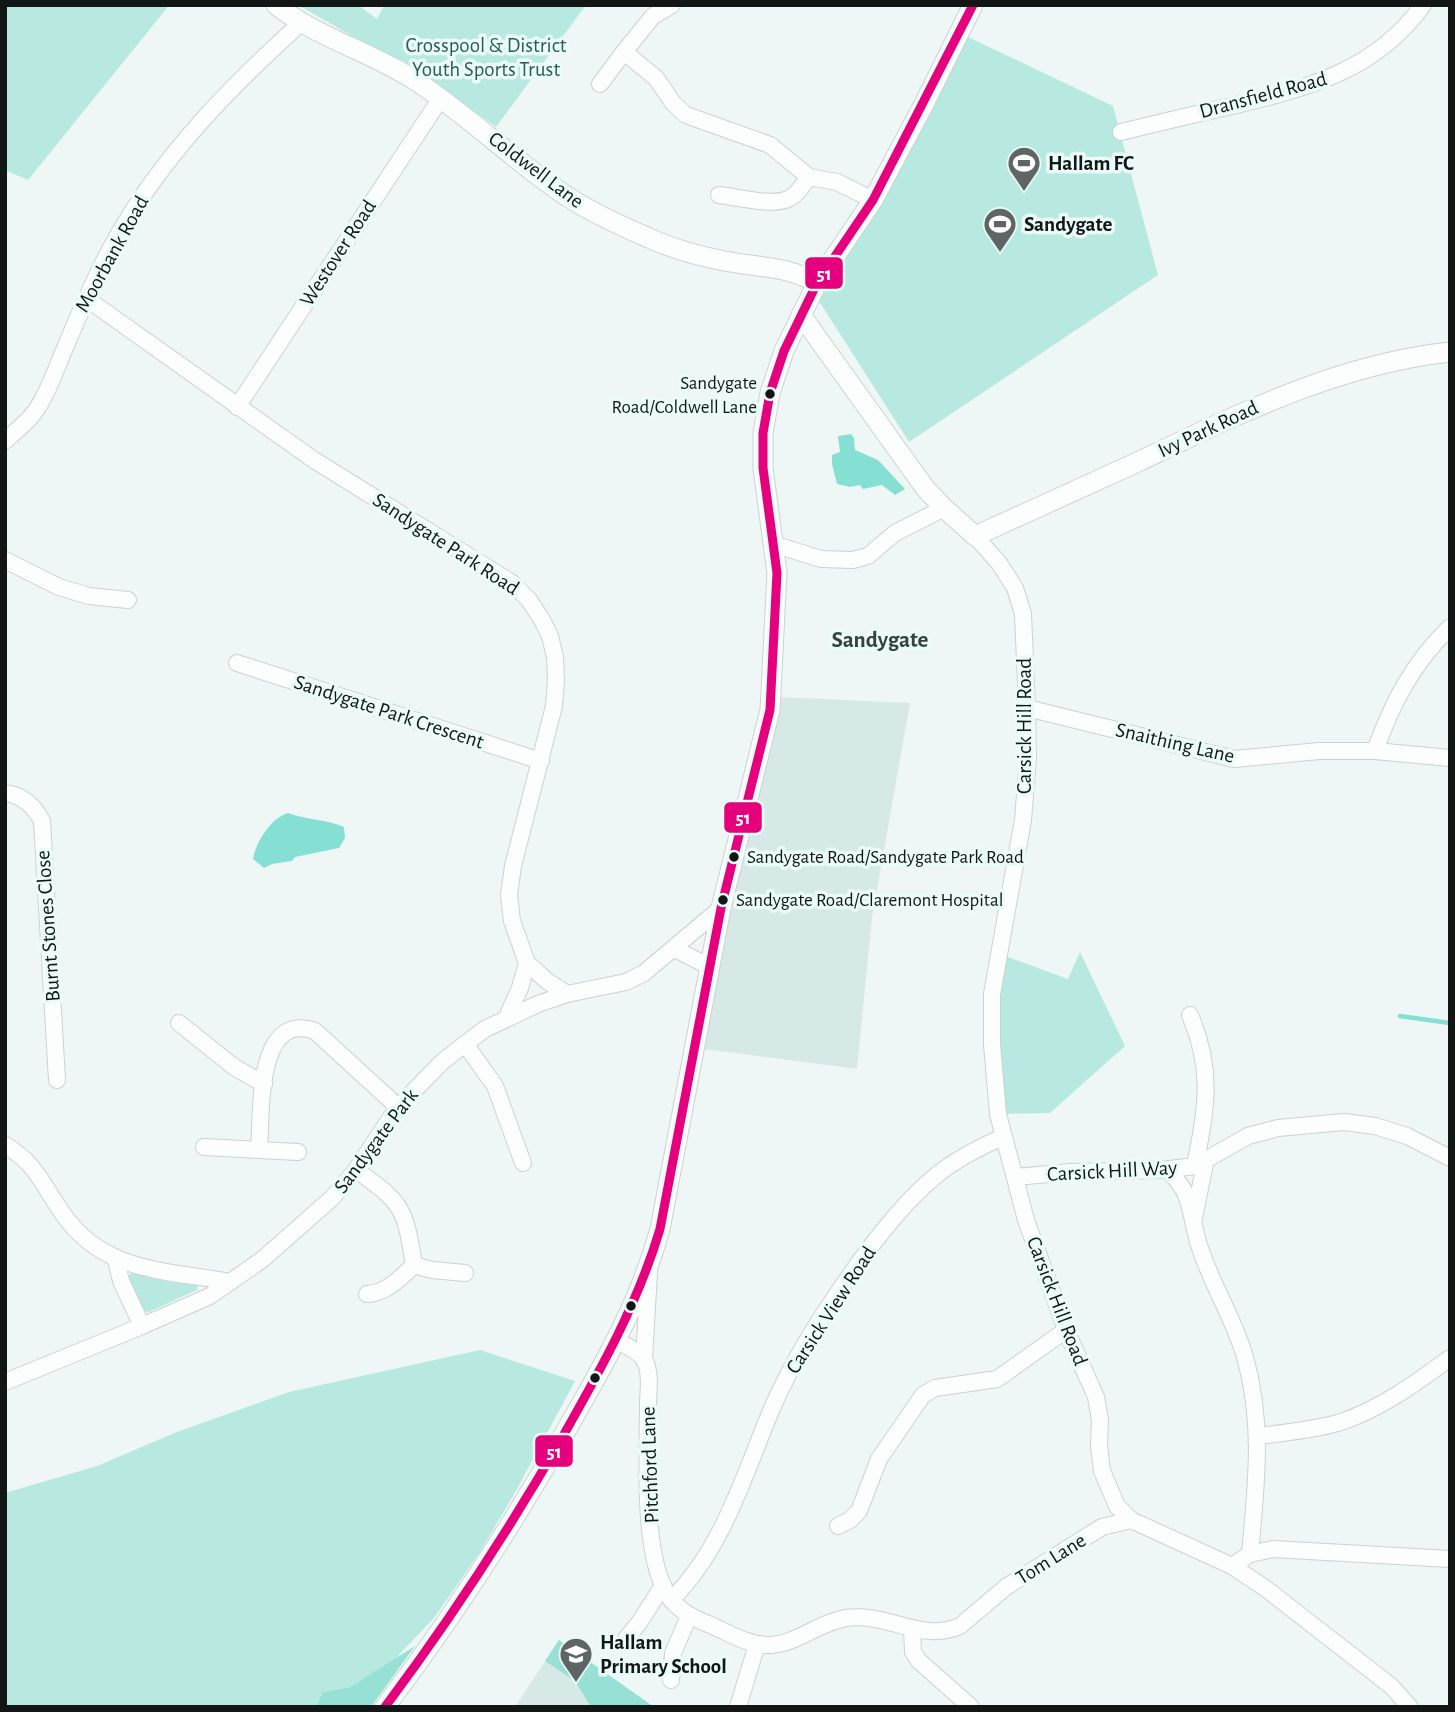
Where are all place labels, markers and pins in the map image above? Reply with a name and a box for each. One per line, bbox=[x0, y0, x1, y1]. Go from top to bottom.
sports icon: Hallam FC bbox=[1005, 144, 1043, 193]
place label: Hallam FC bbox=[1048, 153, 1134, 174]
sports icon: Sandygate bbox=[981, 205, 1019, 254]
place label: Sandygate bbox=[1024, 214, 1113, 235]
place label: Sandygate Road/Coldwell Lane bbox=[612, 374, 757, 417]
marker: Sandygate Road/Coldwell Lane bbox=[763, 387, 777, 401]
place label: Sandygate Road/Sandygate Park Road bbox=[747, 848, 1024, 867]
marker: Sandygate Road/Sandygate Park Road bbox=[727, 850, 741, 864]
place label: Sandygate Road/Claremont Hospital bbox=[736, 891, 1003, 910]
marker: Sandygate Road/Claremont Hospital bbox=[716, 893, 730, 907]
unlabelled marker bbox=[624, 1299, 638, 1313]
unlabelled marker bbox=[588, 1371, 602, 1385]
place label: Hallam Primary School bbox=[600, 1632, 727, 1677]
school or university icon: Hallam Primary School bbox=[557, 1635, 595, 1684]

